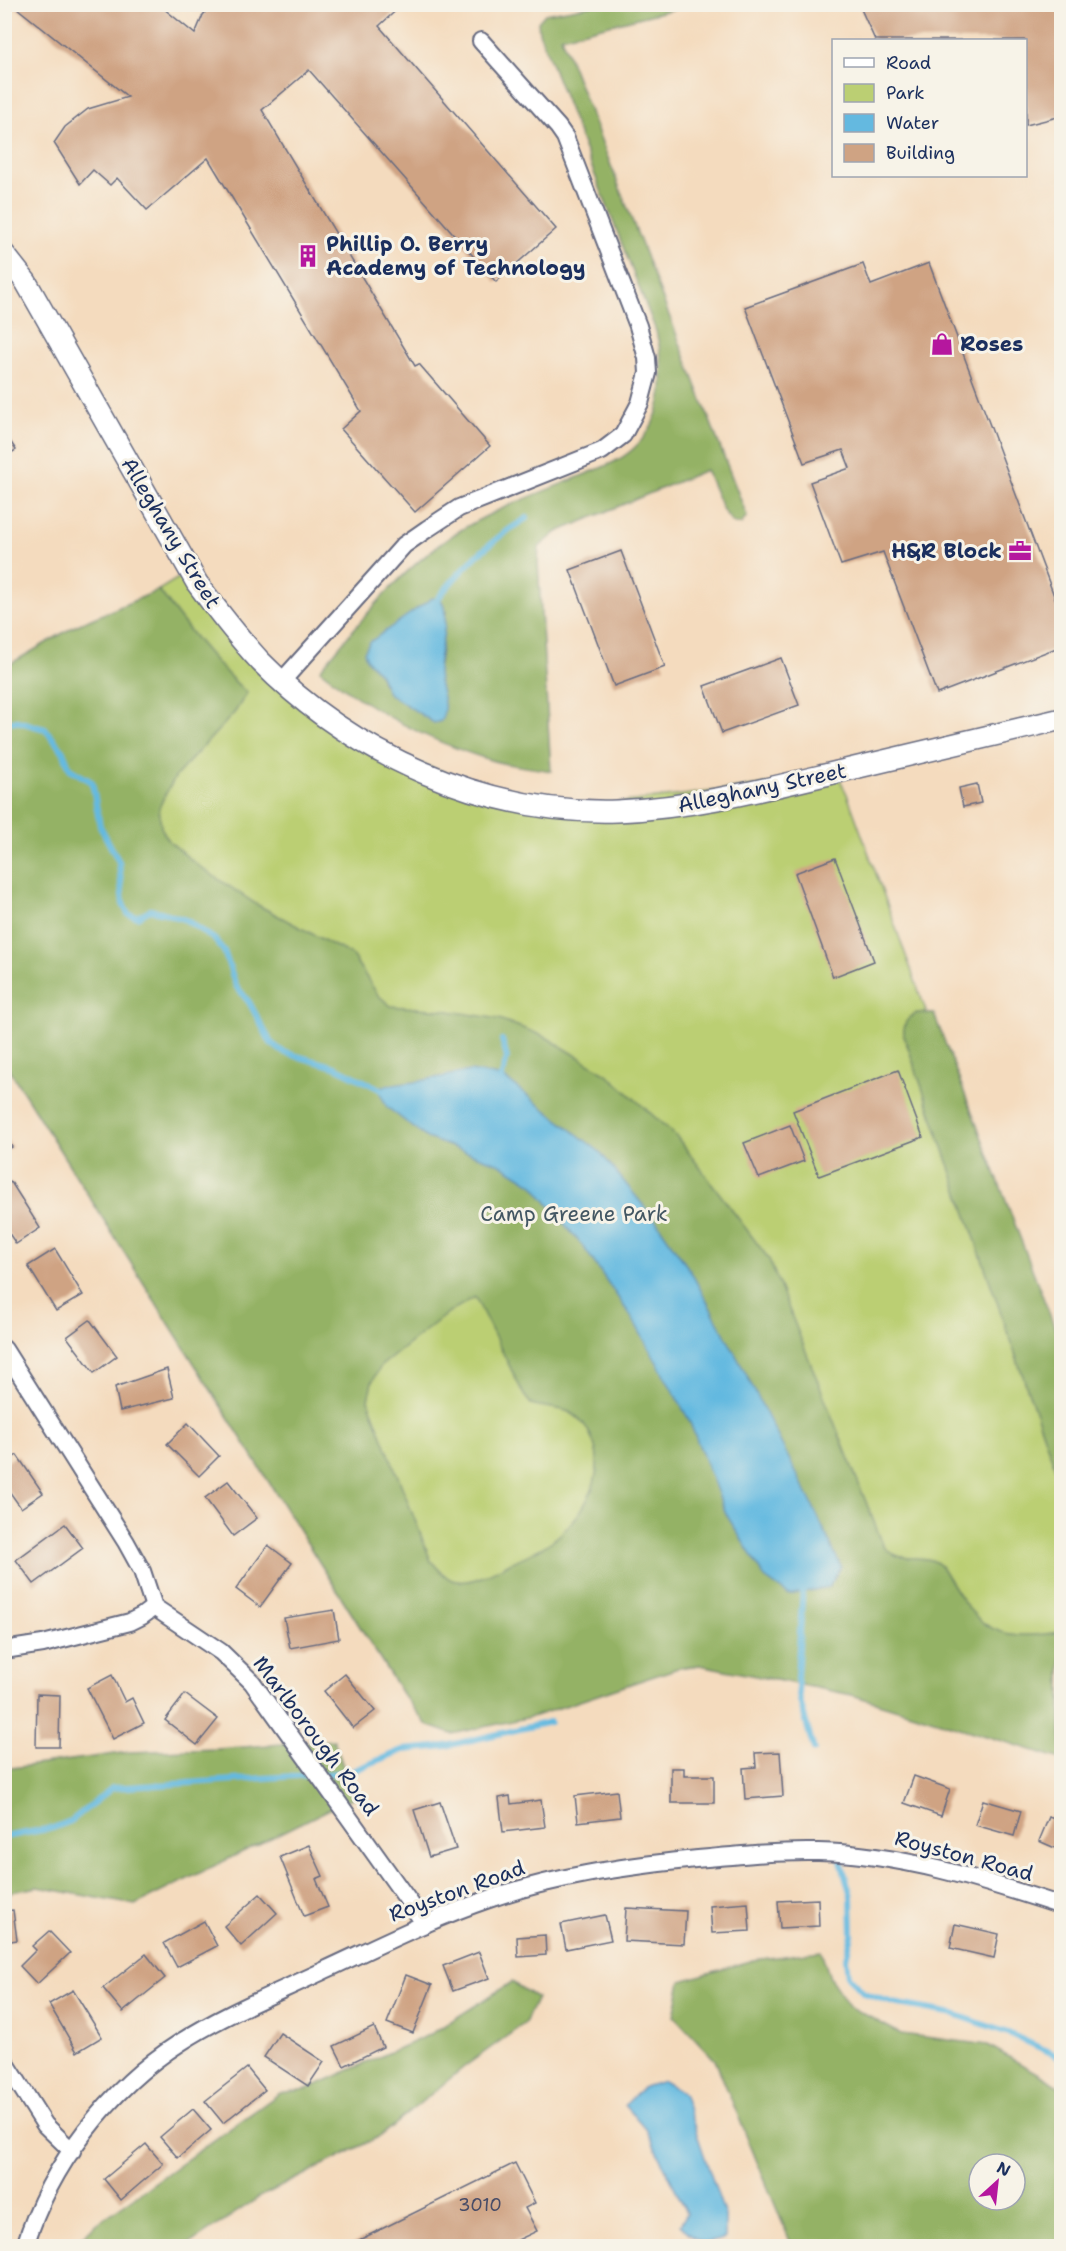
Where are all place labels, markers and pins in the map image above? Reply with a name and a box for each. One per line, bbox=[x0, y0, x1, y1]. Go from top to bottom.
place label: Phillip O. Berry Academy of Technology bbox=[326, 230, 586, 282]
building icon: Phillip O. Berry Academy of Technology bbox=[295, 243, 321, 269]
place label: Roses bbox=[960, 330, 1023, 358]
shop icon: Roses bbox=[929, 331, 955, 357]
place label: H&R Block bbox=[891, 537, 1002, 565]
office icon: H&R Block bbox=[1007, 538, 1033, 564]

